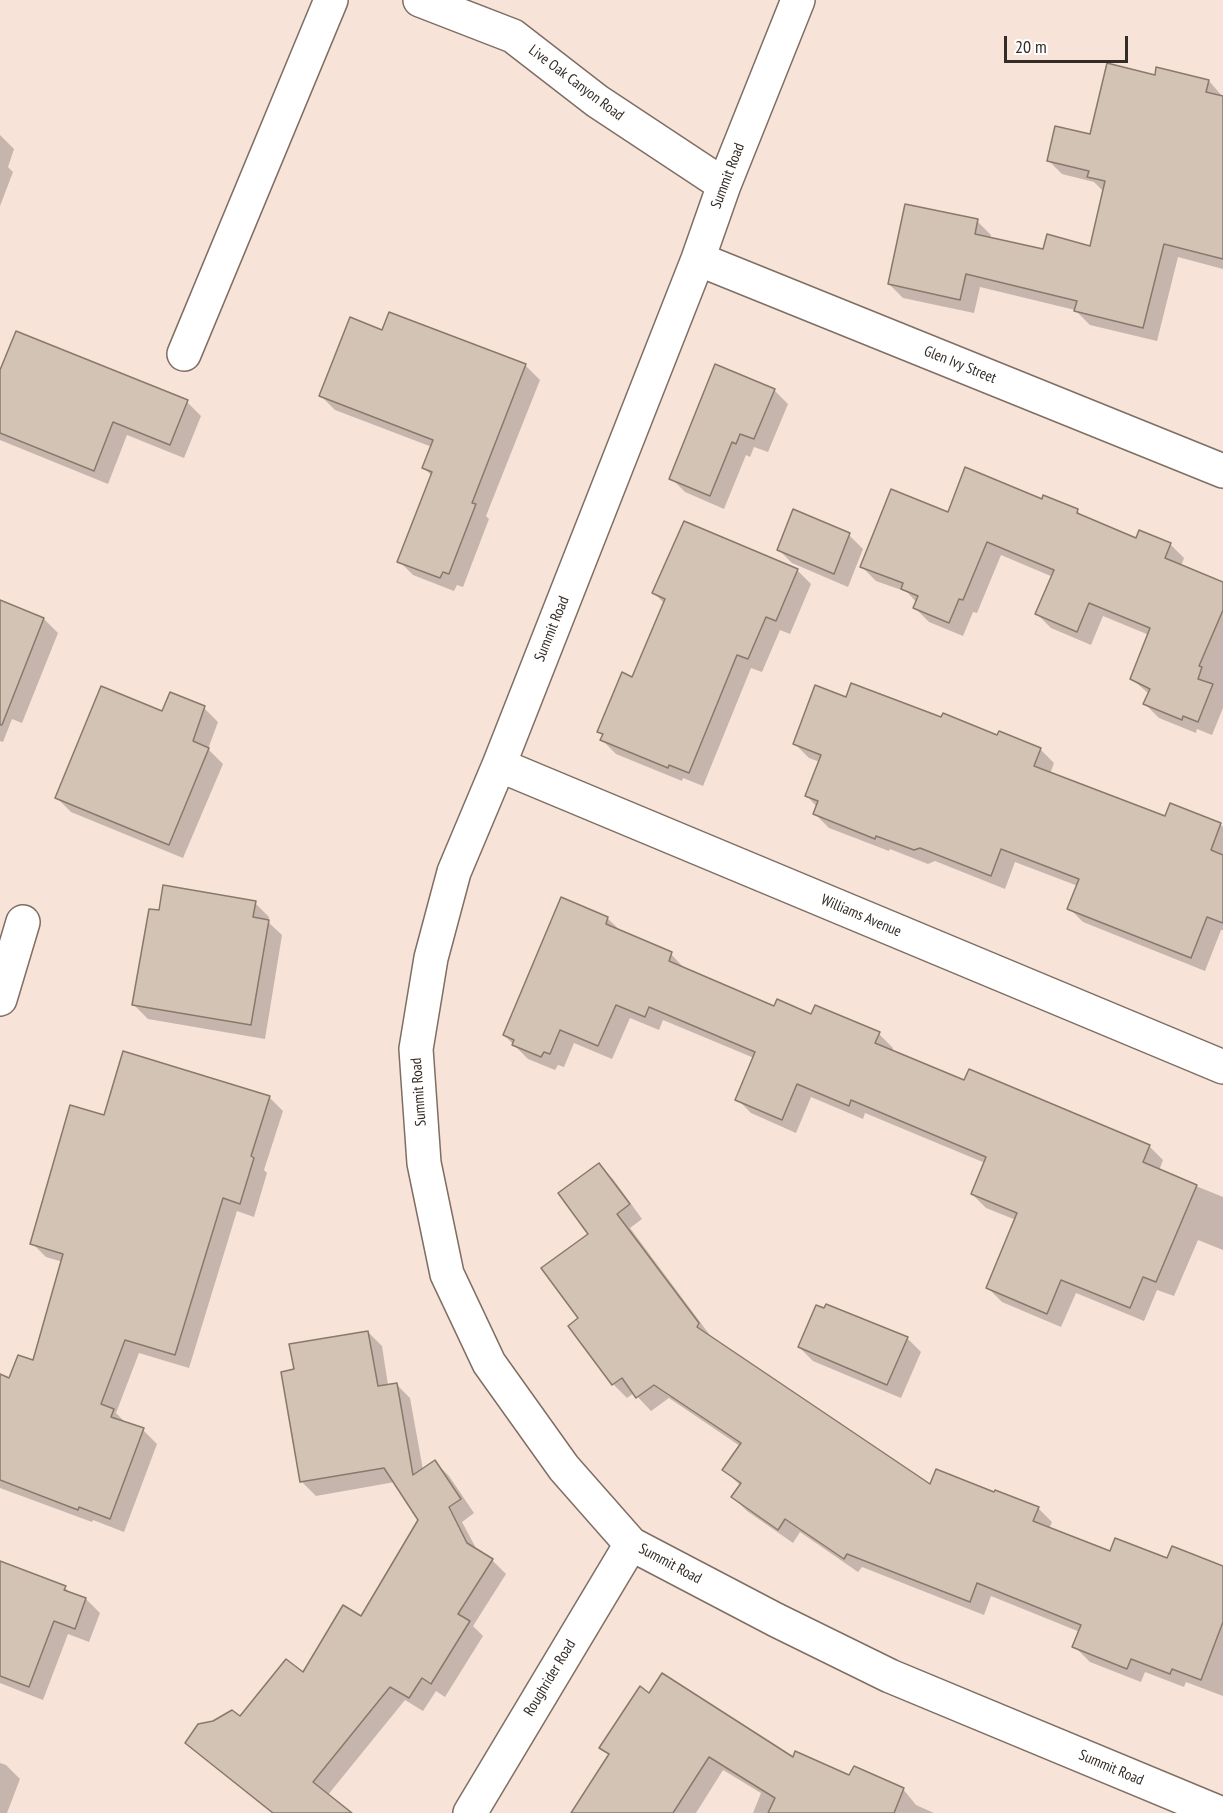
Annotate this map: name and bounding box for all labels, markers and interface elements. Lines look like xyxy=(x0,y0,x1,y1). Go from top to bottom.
scale bar xyxy=(1007,24,1132,62)
text: 20 m xyxy=(1015,35,1047,58)
street label: Live Oak Canyon Road xyxy=(525,41,627,125)
street label: Summit Road xyxy=(707,141,749,211)
street label: Glen Ivy Street xyxy=(921,342,999,388)
street label: Summit Road xyxy=(531,594,573,664)
street label: Williams Avenue xyxy=(818,891,904,941)
street label: Summit Road xyxy=(408,1057,430,1127)
street label: Summit Road xyxy=(635,1540,705,1588)
street label: Roughrider Road xyxy=(520,1637,580,1719)
street label: Summit Road xyxy=(1076,1746,1146,1790)

